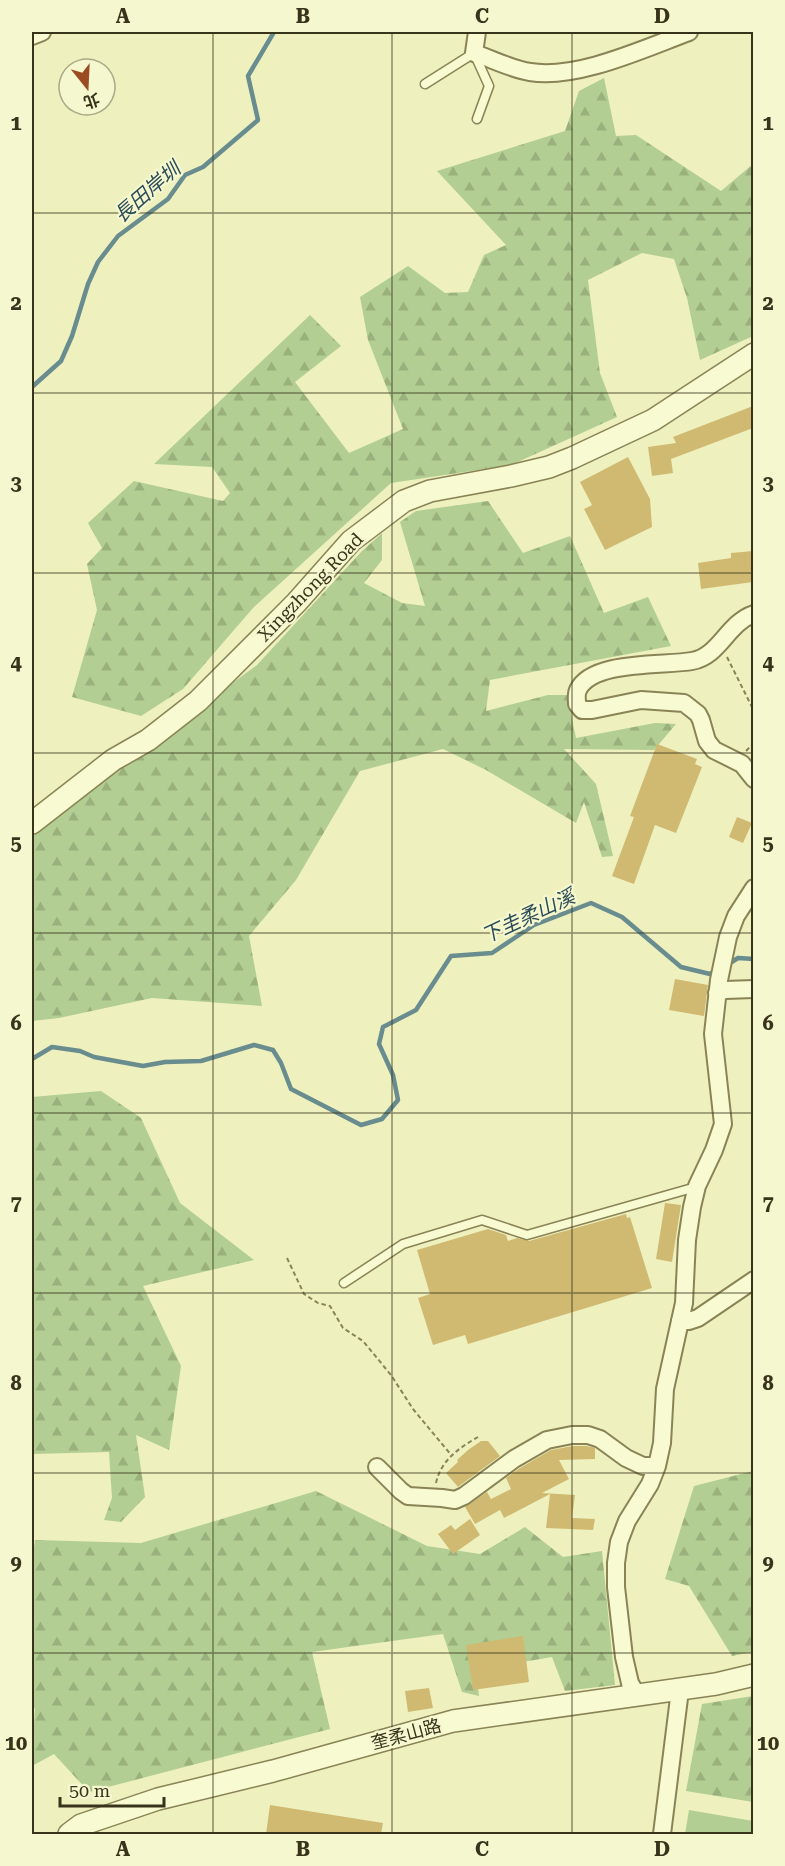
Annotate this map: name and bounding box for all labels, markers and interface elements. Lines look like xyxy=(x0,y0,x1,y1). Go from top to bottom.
text: A xyxy=(116,4,131,28)
text: B xyxy=(296,4,310,28)
text: C xyxy=(475,4,489,28)
text: D xyxy=(654,4,670,28)
north arrow xyxy=(57,57,117,117)
text: 北 xyxy=(81,89,102,112)
text: 1 xyxy=(10,111,22,135)
text: 1 xyxy=(762,111,774,135)
water label: 長田岸圳 xyxy=(109,155,187,227)
text: 2 xyxy=(10,291,22,315)
text: 2 xyxy=(762,291,774,315)
text: 3 xyxy=(10,471,22,495)
text: 3 xyxy=(762,471,774,495)
street label: Xingzhong Road xyxy=(253,528,367,646)
text: 4 xyxy=(10,651,22,675)
text: 4 xyxy=(762,651,774,675)
text: 5 xyxy=(10,831,22,855)
text: 5 xyxy=(762,831,774,855)
water label: 下圭柔山溪 xyxy=(478,883,581,948)
text: 6 xyxy=(10,1011,22,1035)
text: 6 xyxy=(762,1011,774,1035)
text: 7 xyxy=(10,1191,22,1215)
text: 7 xyxy=(762,1191,774,1215)
text: 8 xyxy=(10,1371,22,1395)
text: 8 xyxy=(762,1371,774,1395)
text: 9 xyxy=(10,1551,22,1575)
text: 9 xyxy=(762,1551,774,1575)
street label: 奎柔山路 xyxy=(369,1715,443,1753)
text: 10 xyxy=(5,1731,27,1755)
text: 10 xyxy=(757,1731,779,1755)
scale bar xyxy=(60,1770,164,1808)
text: 50 m xyxy=(69,1780,110,1801)
text: A xyxy=(116,1837,131,1861)
text: B xyxy=(296,1837,310,1861)
text: C xyxy=(475,1837,489,1861)
text: D xyxy=(654,1837,670,1861)

